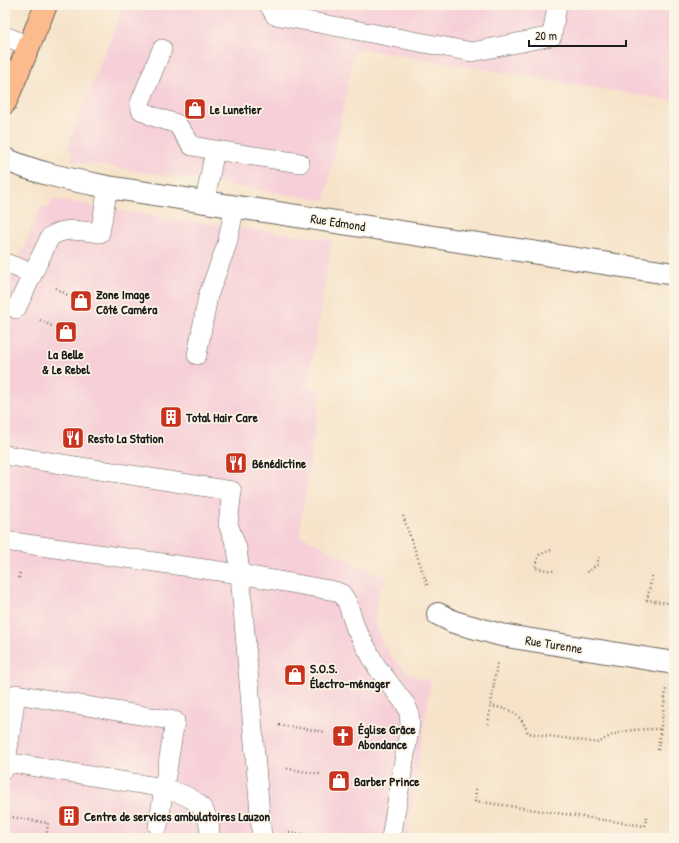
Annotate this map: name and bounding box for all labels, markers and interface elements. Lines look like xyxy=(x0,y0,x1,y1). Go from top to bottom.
scale bar xyxy=(529,22,626,48)
text: 20 m xyxy=(535,27,557,44)
shop icon: Le Lunetier xyxy=(182,96,208,122)
place label: Le Lunetier xyxy=(210,100,263,118)
street label: Rue Edmond xyxy=(309,209,367,235)
place label: Zone Image Côté Caméra xyxy=(96,285,158,318)
shop icon: Zone Image Côté Caméra xyxy=(68,288,94,314)
shop icon: La Belle & Le Rebel xyxy=(53,319,79,345)
place label: La Belle & Le Rebel xyxy=(42,345,91,378)
building icon: Total Hair Care xyxy=(158,404,184,430)
place label: Total Hair Care xyxy=(185,408,259,426)
restaurant icon: Resto La Station xyxy=(60,425,86,451)
place label: Resto La Station xyxy=(88,429,164,447)
restaurant icon: Bénédictine xyxy=(223,450,249,476)
place label: Bénédictine xyxy=(252,454,307,472)
street label: Rue Turenne xyxy=(524,631,584,657)
place label: S.O.S. Électro-ménager xyxy=(310,659,391,693)
shop icon: S.O.S. Électro-ménager xyxy=(282,662,308,688)
place label: Église Grâce Abondance xyxy=(358,720,416,753)
church icon: Église Grâce Abondance xyxy=(330,723,356,749)
shop icon: Barber Prince xyxy=(326,768,352,794)
place label: Barber Prince xyxy=(354,772,420,790)
building icon: Centre de services ambulatoires Lauzon xyxy=(56,803,82,829)
place label: Centre de services ambulatoires Lauzon xyxy=(84,807,270,825)

